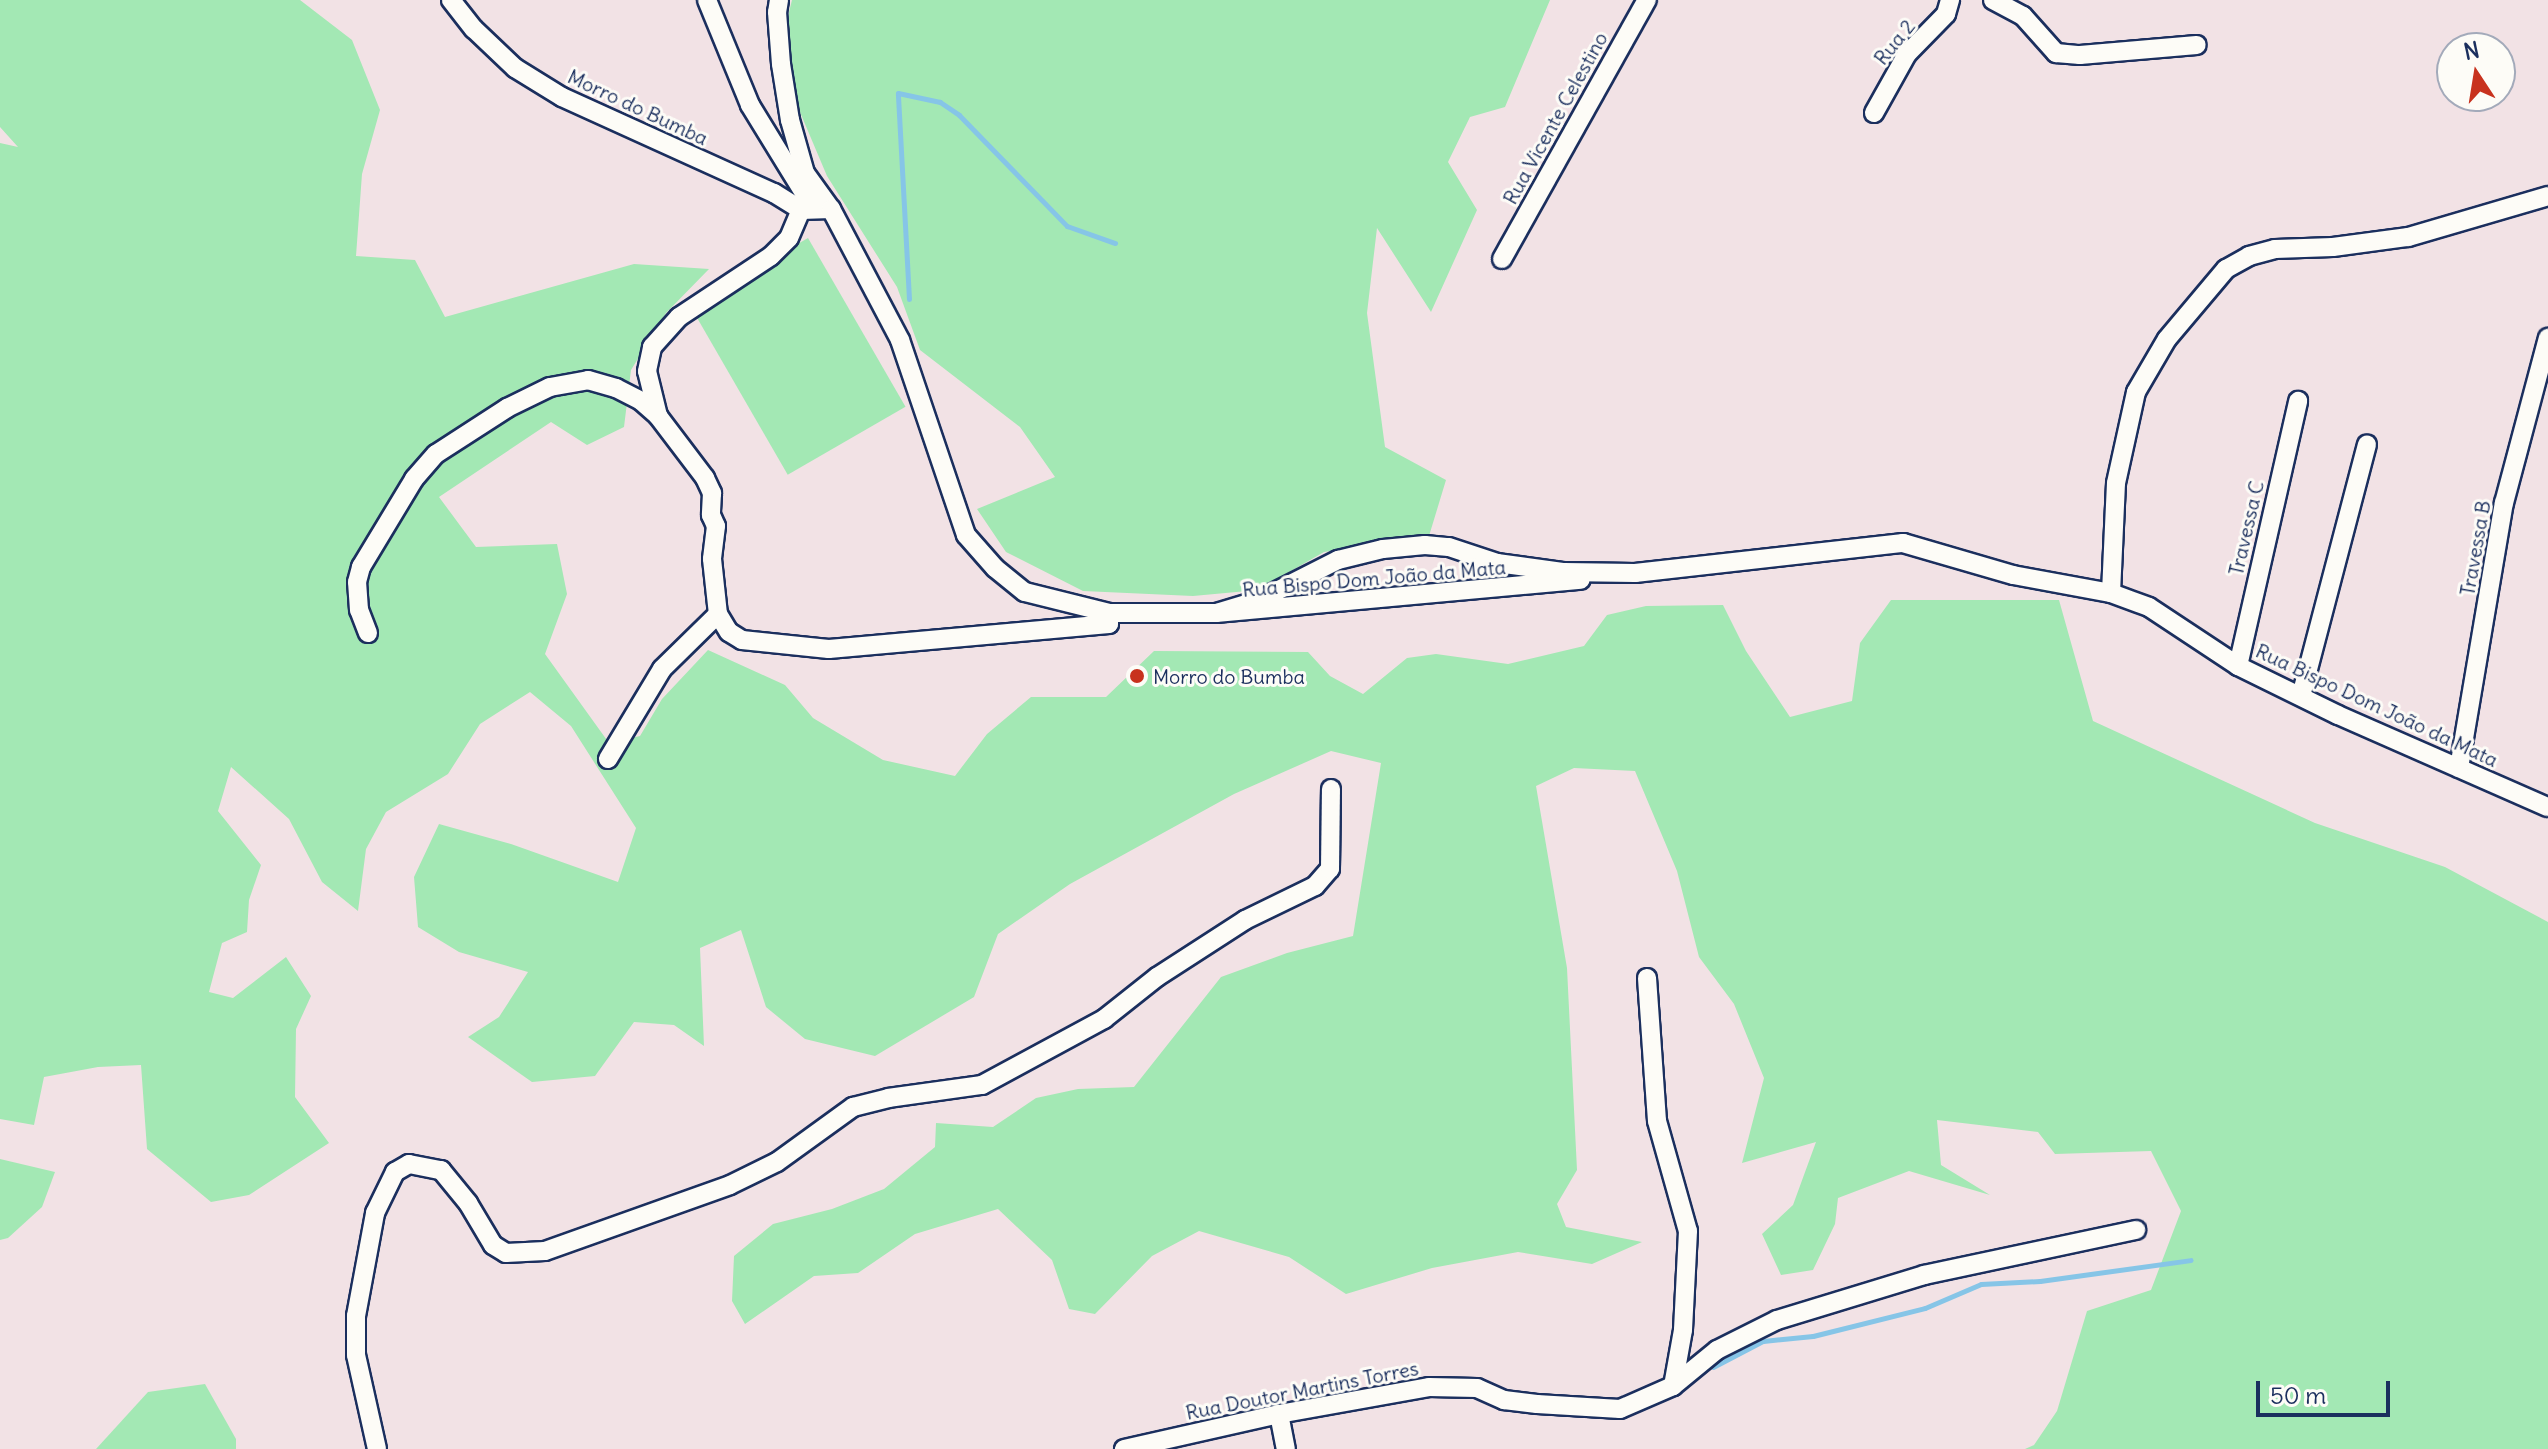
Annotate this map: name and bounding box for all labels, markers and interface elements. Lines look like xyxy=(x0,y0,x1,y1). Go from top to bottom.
street label: Rua 2 xyxy=(1869,14,1919,70)
street label: Rua Vicente Celestino xyxy=(1498,28,1612,208)
north arrow xyxy=(2436,32,2516,112)
text: N xyxy=(2461,35,2482,66)
street label: Morro do Bumba xyxy=(564,64,712,150)
street label: Travessa C xyxy=(2223,478,2269,578)
street label: Travessa B xyxy=(2455,498,2495,598)
street label: Rua Bispo Dom João da Mata xyxy=(1241,555,1507,601)
street label: Rua Bispo Dom João da Mata xyxy=(2252,638,2502,772)
place label: Morro do Bumba xyxy=(1153,664,1305,688)
marker: Morro do Bumba xyxy=(1128,667,1146,685)
street label: Rua Doutor Martins Torres xyxy=(1184,1356,1420,1424)
scale bar xyxy=(2260,1365,2394,1415)
text: 50 m xyxy=(2270,1380,2326,1410)

